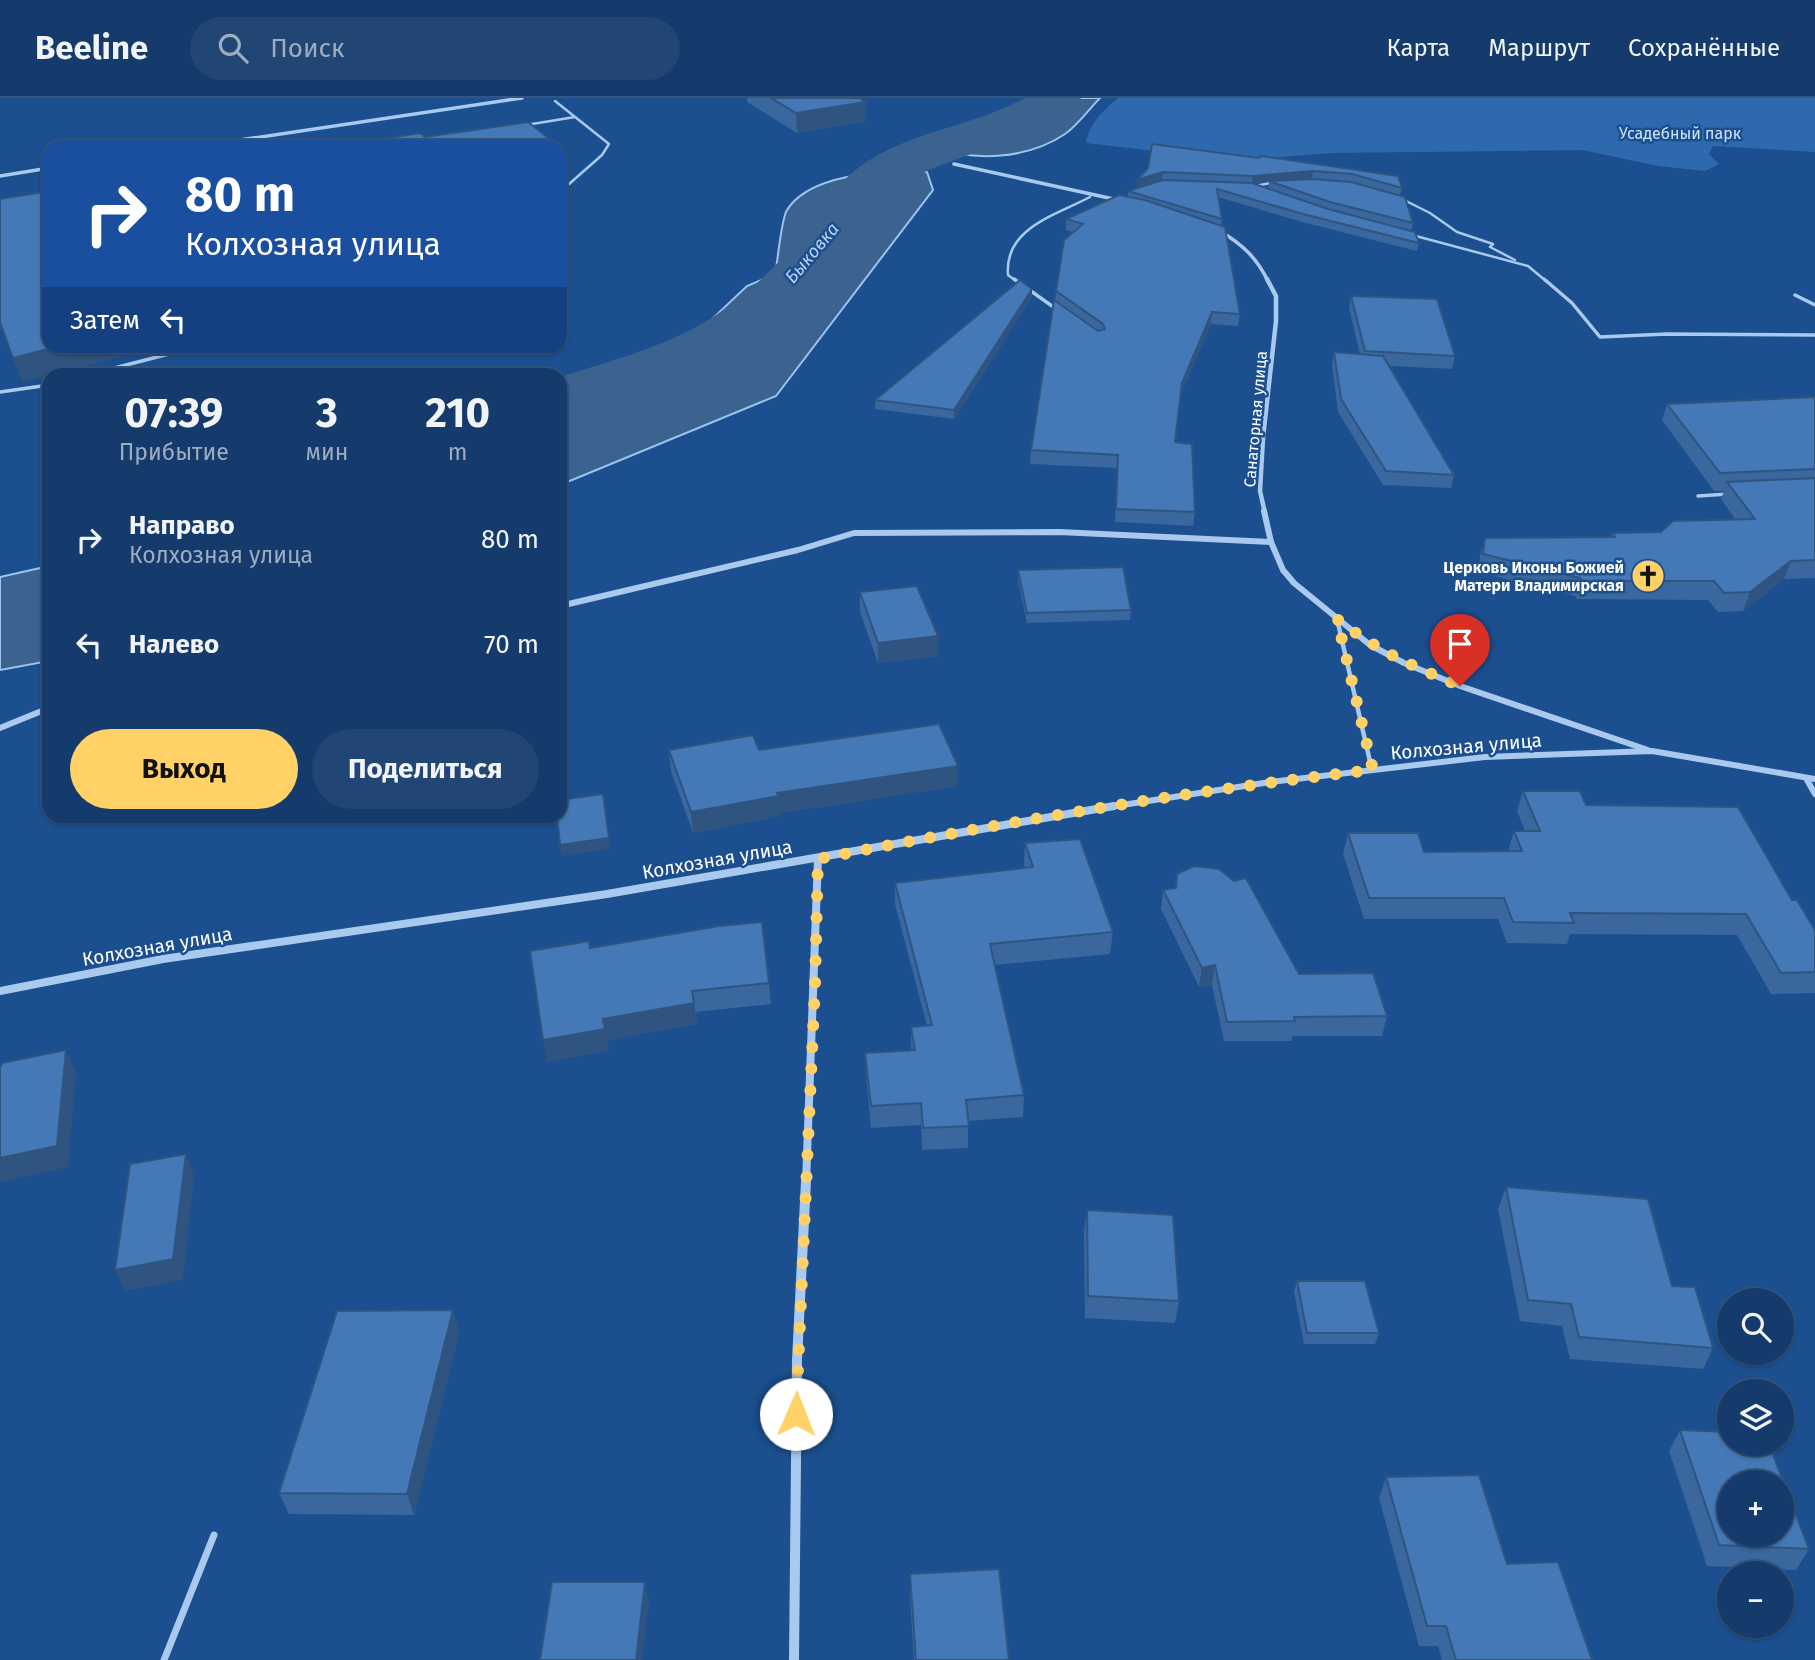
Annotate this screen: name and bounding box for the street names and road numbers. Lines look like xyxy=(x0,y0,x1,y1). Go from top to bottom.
street label: Санаторная улица xyxy=(1240,350,1271,488)
street label: Колхозная улица xyxy=(1389,728,1543,765)
street label: Колхозная улица xyxy=(640,835,794,884)
street label: Колхозная улица xyxy=(80,922,234,971)

